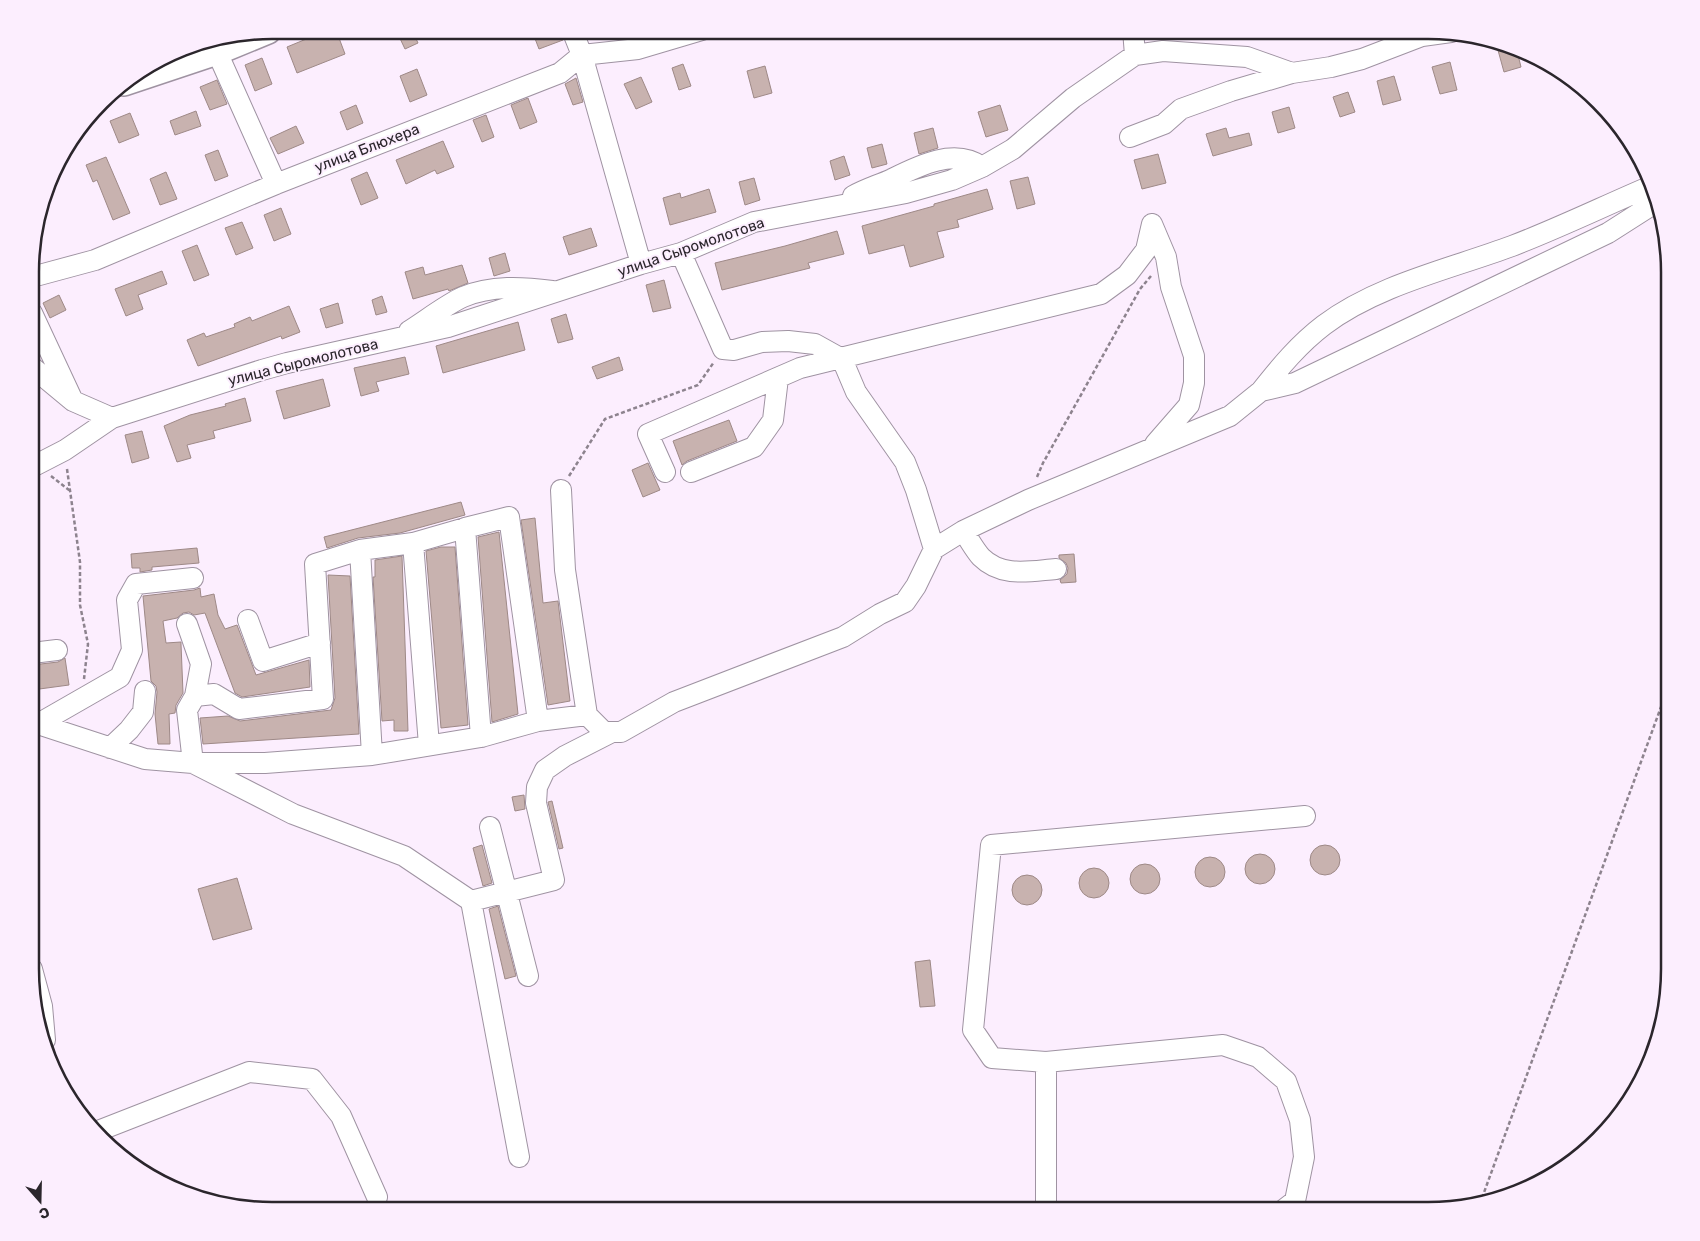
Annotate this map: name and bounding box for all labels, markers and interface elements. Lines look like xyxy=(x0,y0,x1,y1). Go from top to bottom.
street label: улица Блюхера xyxy=(312,120,422,176)
street label: улица Сыромолотова xyxy=(615,213,767,281)
street label: улица Сыромолотова xyxy=(226,335,380,389)
north arrow xyxy=(15,1176,65,1226)
text: С xyxy=(37,1203,52,1222)

